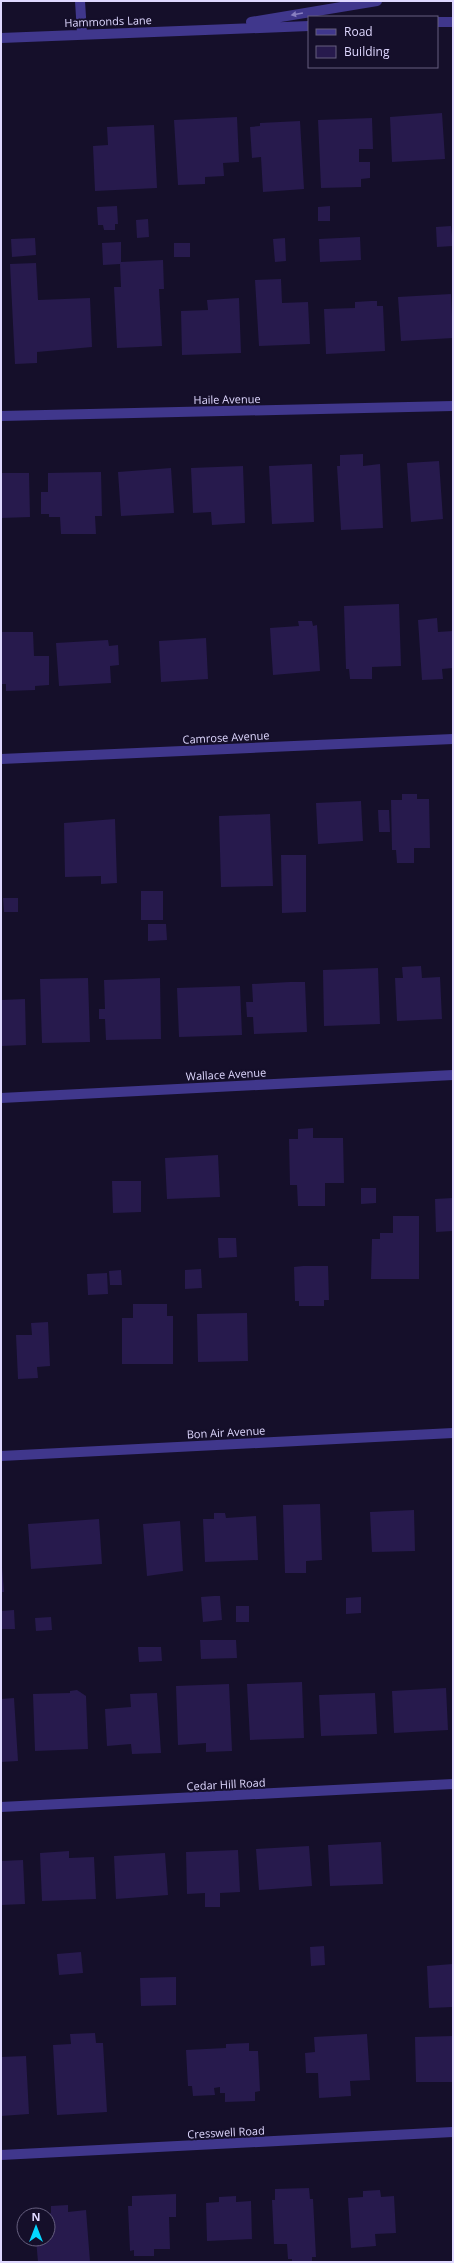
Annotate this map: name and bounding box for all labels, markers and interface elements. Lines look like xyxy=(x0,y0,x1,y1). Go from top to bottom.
street label: Hammonds Lane xyxy=(64,12,152,30)
one-way arrow xyxy=(291,12,303,18)
legend xyxy=(308,16,438,68)
text: Road xyxy=(344,23,373,40)
text: Building xyxy=(344,43,390,60)
street label: Haile Avenue xyxy=(193,391,261,407)
street label: Camrose Avenue xyxy=(182,727,270,747)
street label: Wallace Avenue xyxy=(185,1064,267,1084)
street label: Bon Air Avenue xyxy=(186,1422,266,1442)
street label: Cedar Hill Road xyxy=(186,1774,266,1794)
street label: Cresswell Road xyxy=(187,2122,265,2142)
north arrow xyxy=(16,2207,56,2247)
text: N xyxy=(32,2209,40,2224)

